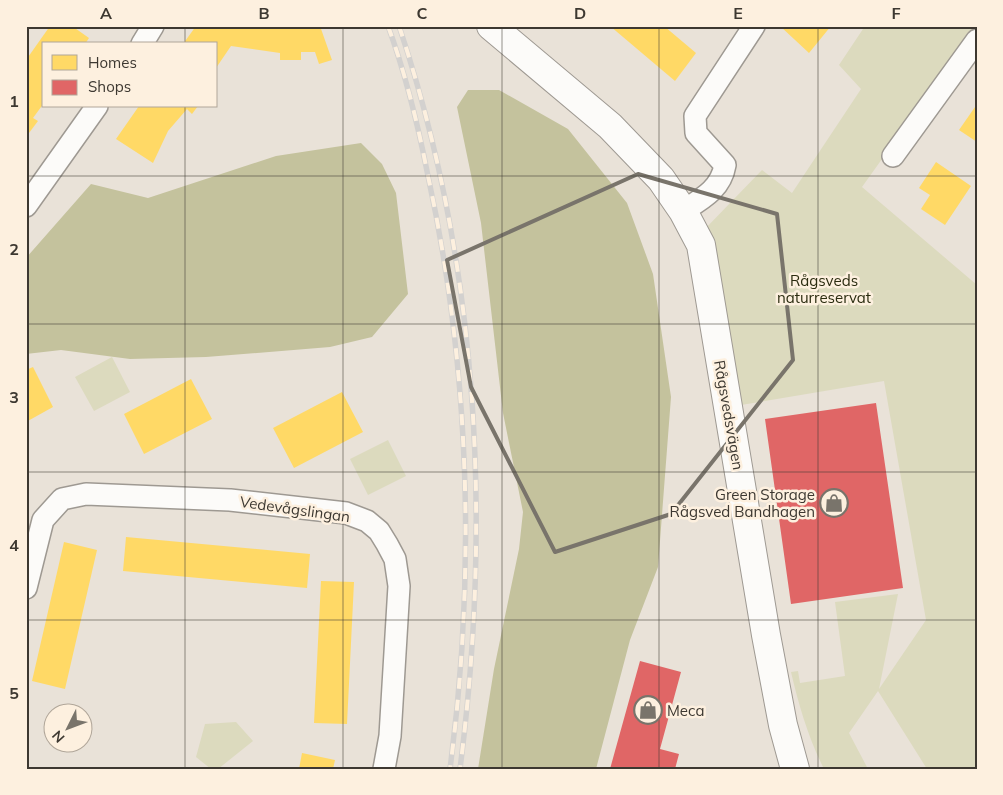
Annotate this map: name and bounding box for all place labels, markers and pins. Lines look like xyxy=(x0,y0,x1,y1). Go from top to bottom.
place label: Green Storage Rågsved Bandhagen xyxy=(670,485,815,521)
shop icon: Green Storage Rågsved Bandhagen xyxy=(819,488,849,518)
shop icon: Meca xyxy=(633,695,663,725)
place label: Meca xyxy=(667,701,704,720)

